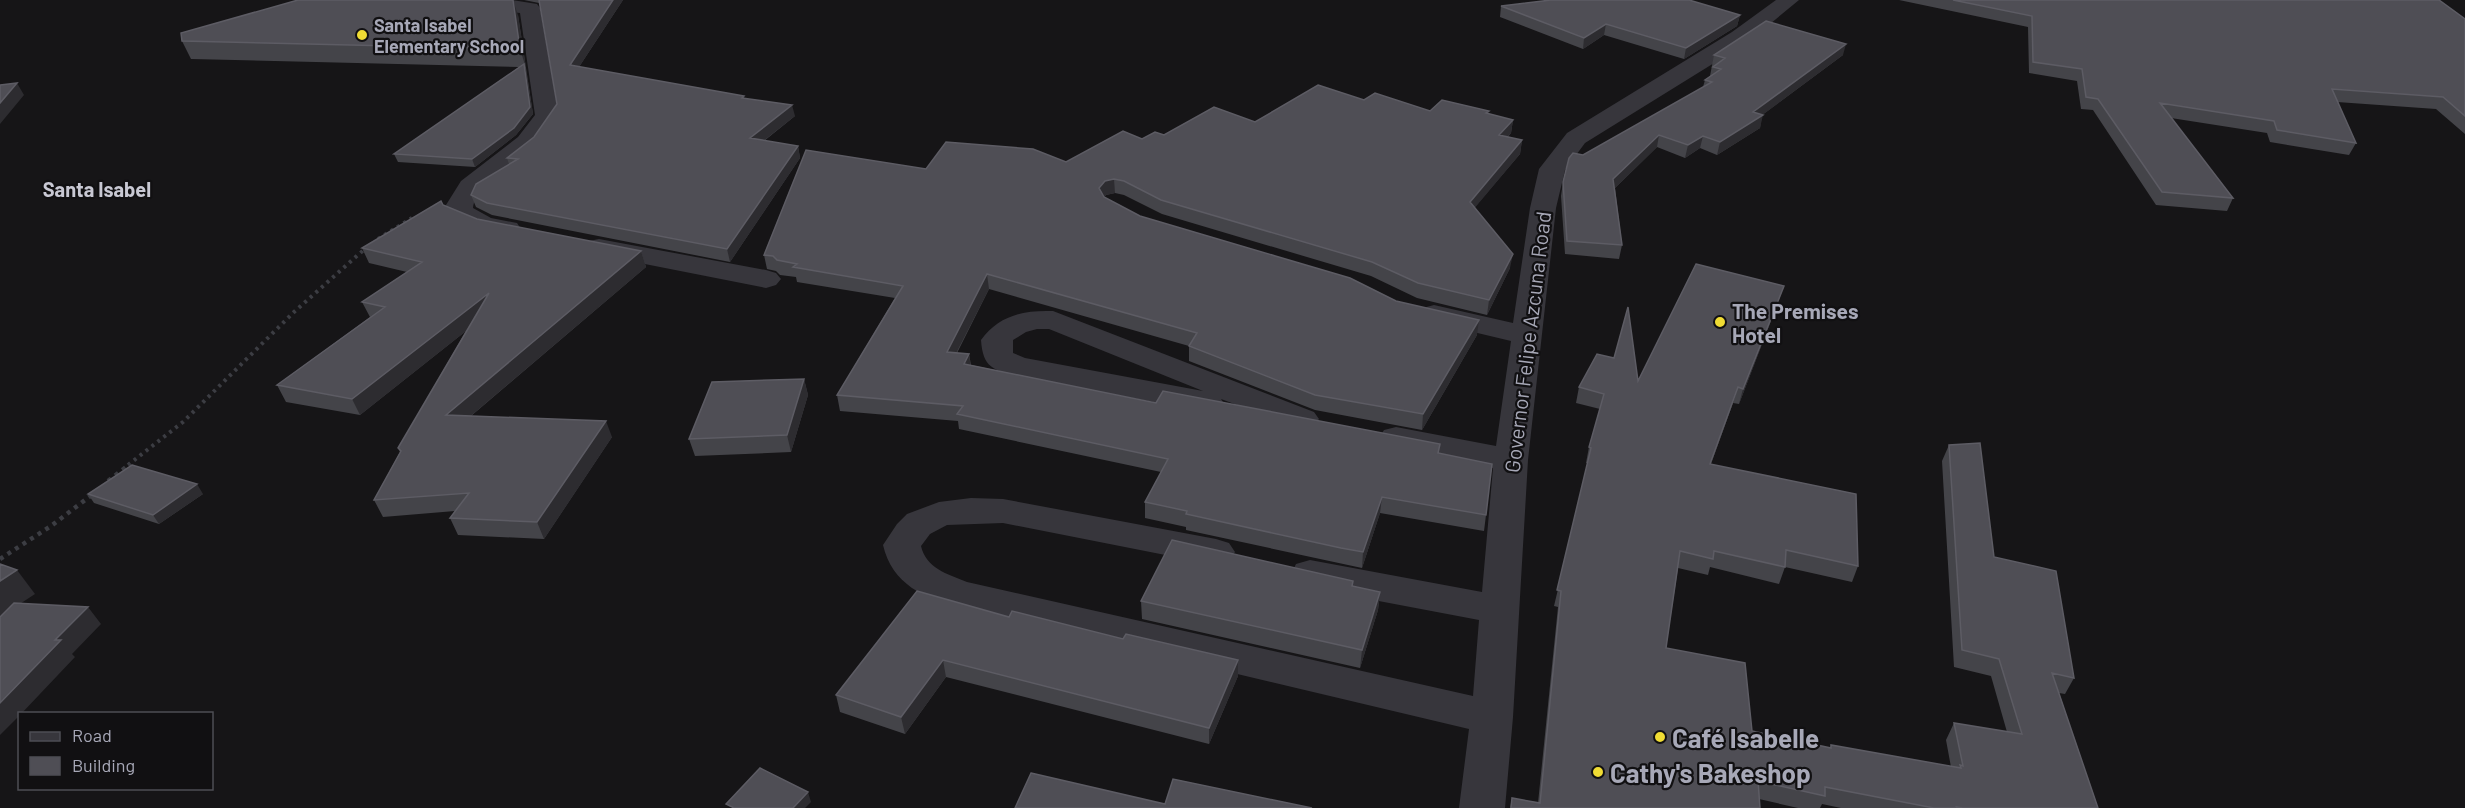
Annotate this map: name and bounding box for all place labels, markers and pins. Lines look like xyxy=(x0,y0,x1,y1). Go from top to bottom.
place label: Santa Isabel Elementary School xyxy=(374,14,524,57)
marker: Santa Isabel Elementary School xyxy=(355,28,369,42)
place label: The Premises Hotel xyxy=(1732,298,1858,347)
marker: The Premises Hotel xyxy=(1713,315,1727,329)
place label: Café Isabelle xyxy=(1672,722,1819,753)
marker: Café Isabelle xyxy=(1653,730,1667,744)
place label: Cathy's Bakeshop xyxy=(1610,757,1811,788)
marker: Cathy's Bakeshop xyxy=(1591,765,1605,779)

